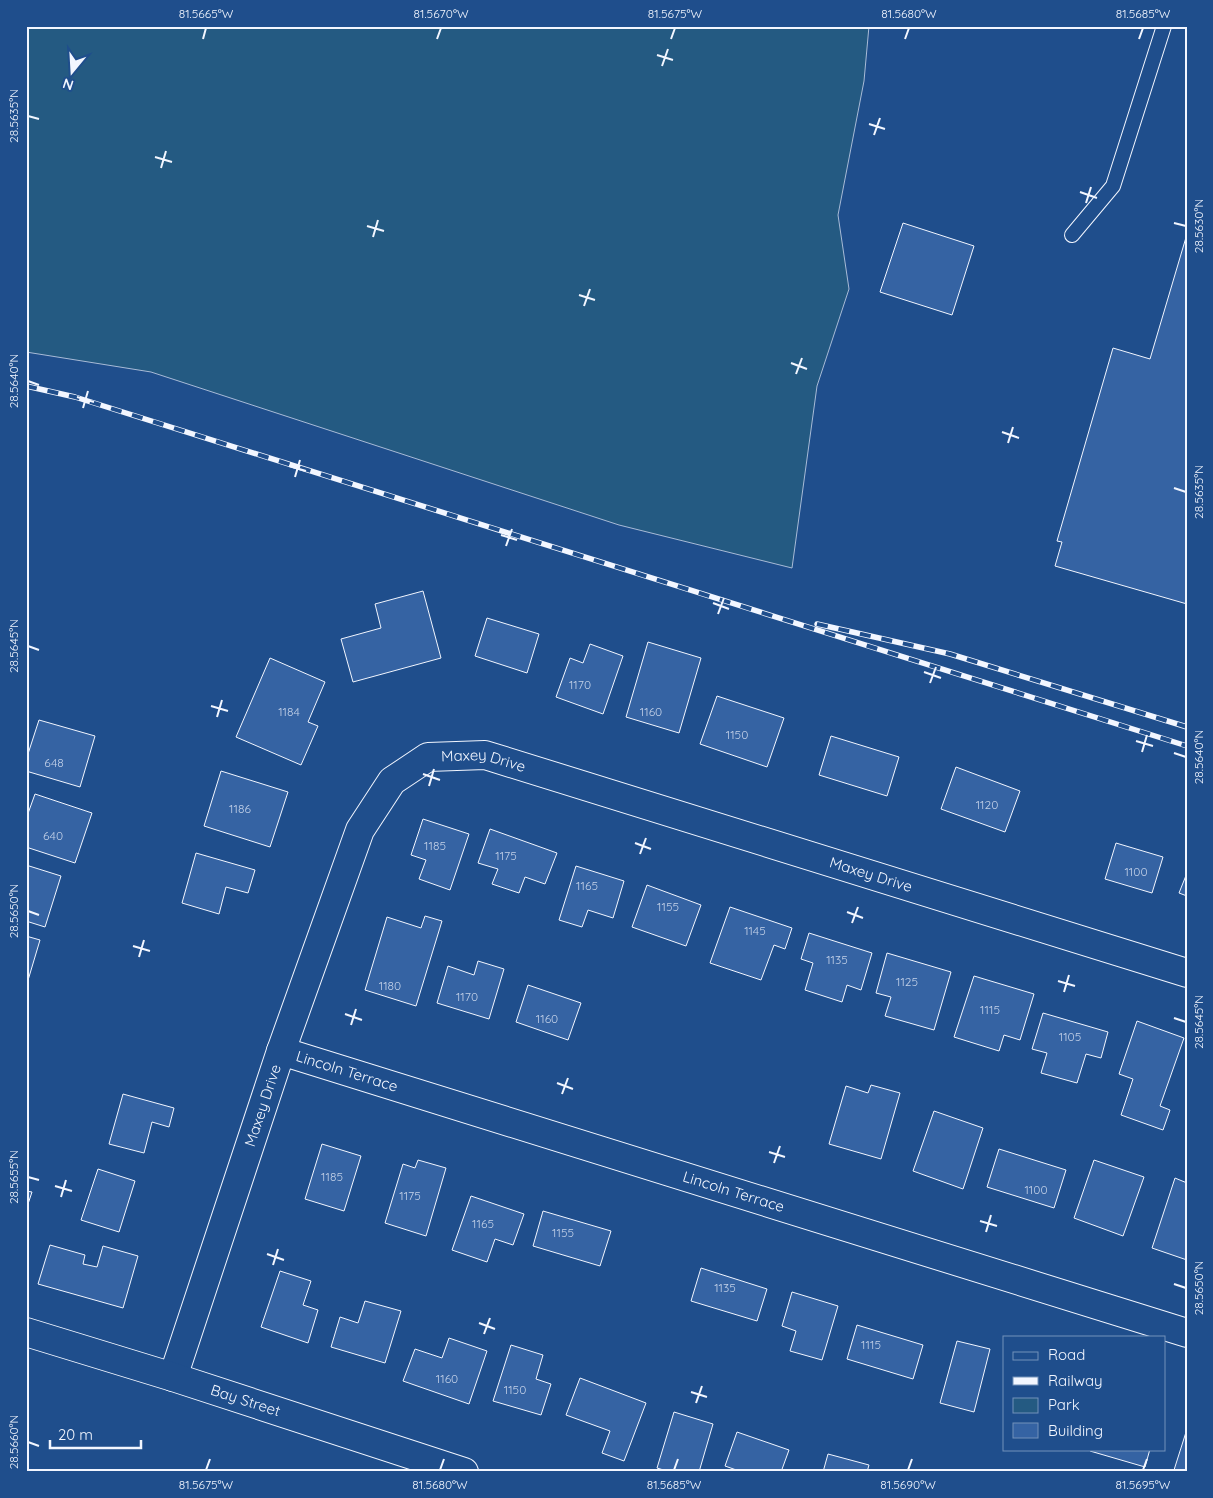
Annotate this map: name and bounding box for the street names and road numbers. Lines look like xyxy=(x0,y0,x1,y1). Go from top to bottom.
street label: Maxey Drive xyxy=(441,745,528,776)
street label: Maxey Drive xyxy=(827,853,915,896)
street label: Lincoln Terrace xyxy=(294,1046,400,1096)
street label: Maxey Drive xyxy=(240,1062,285,1149)
street label: Lincoln Terrace xyxy=(681,1167,787,1216)
street label: Bay Street xyxy=(208,1380,283,1420)

